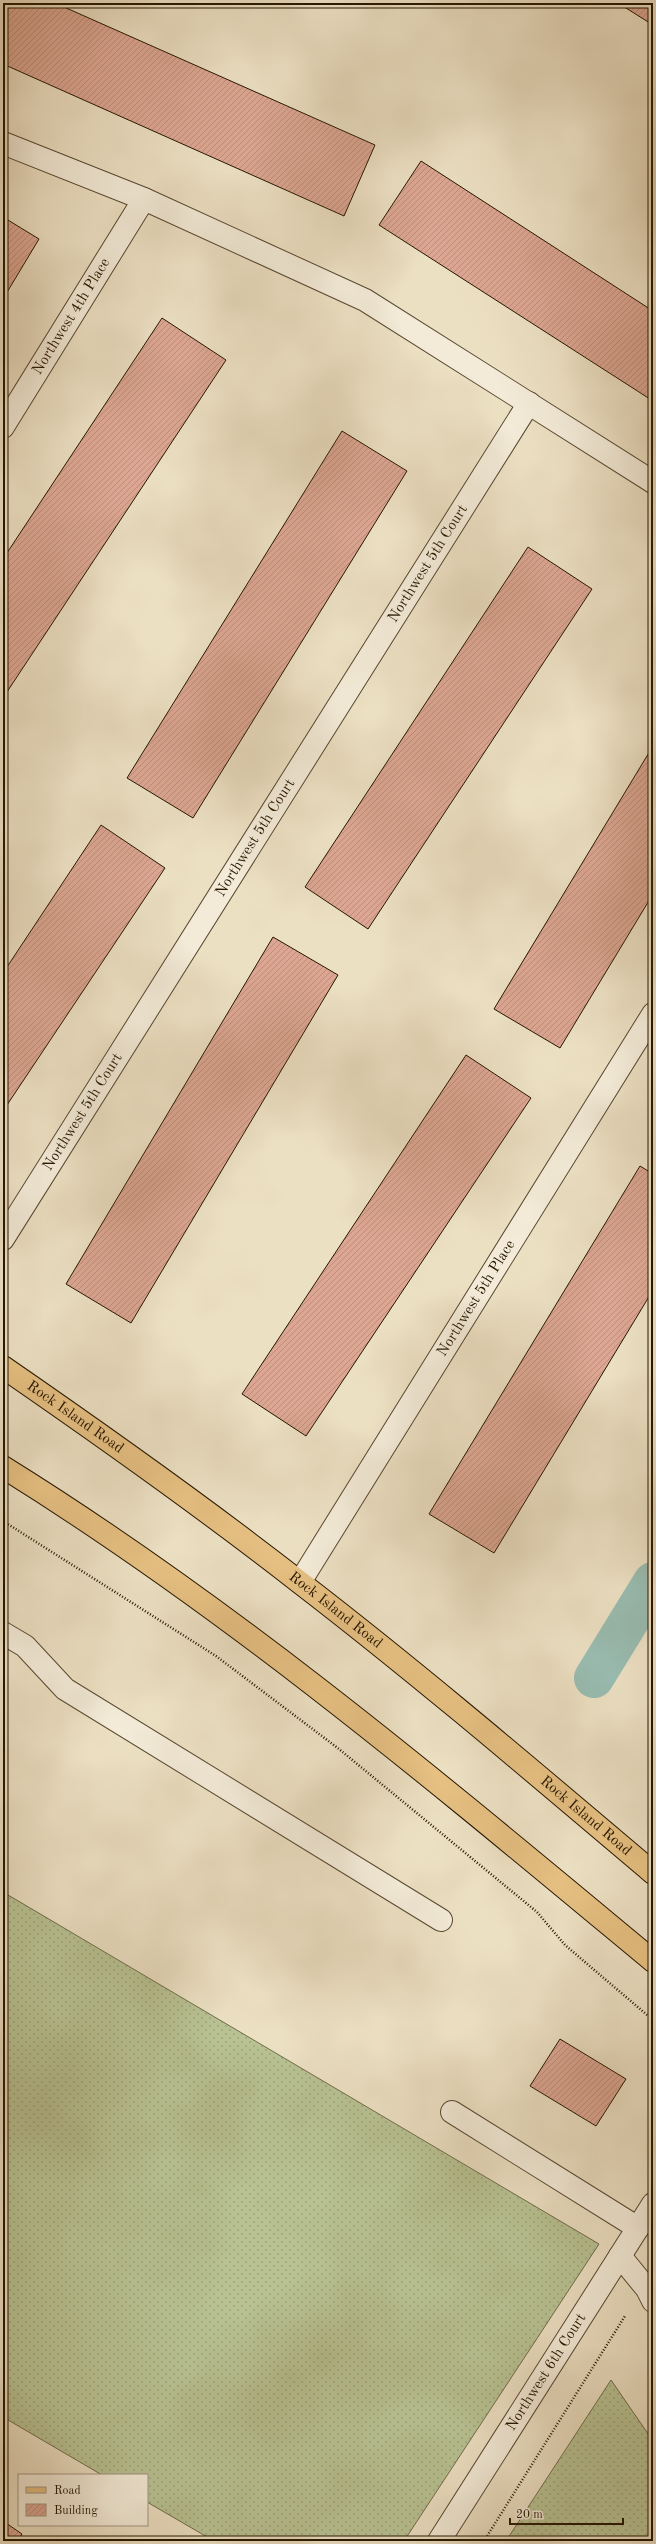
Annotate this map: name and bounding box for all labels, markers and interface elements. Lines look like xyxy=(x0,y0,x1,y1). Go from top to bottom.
street label: Northwest 4th Place xyxy=(30,255,113,377)
street label: Northwest 5th Court xyxy=(385,502,470,625)
street label: Northwest 5th Court xyxy=(213,776,298,899)
street label: Northwest 5th Court xyxy=(40,1051,125,1173)
street label: Northwest 5th Place xyxy=(435,1237,518,1359)
street label: Rock Island Road xyxy=(24,1378,126,1456)
street label: Rock Island Road xyxy=(286,1569,385,1652)
street label: Rock Island Road xyxy=(537,1773,634,1859)
street label: Northwest 6th Court xyxy=(504,2311,589,2433)
legend xyxy=(18,2474,148,2526)
text: Road xyxy=(54,2485,81,2497)
scale bar xyxy=(510,2500,623,2526)
text: Building xyxy=(54,2505,98,2517)
text: 20 m xyxy=(516,2509,543,2521)

